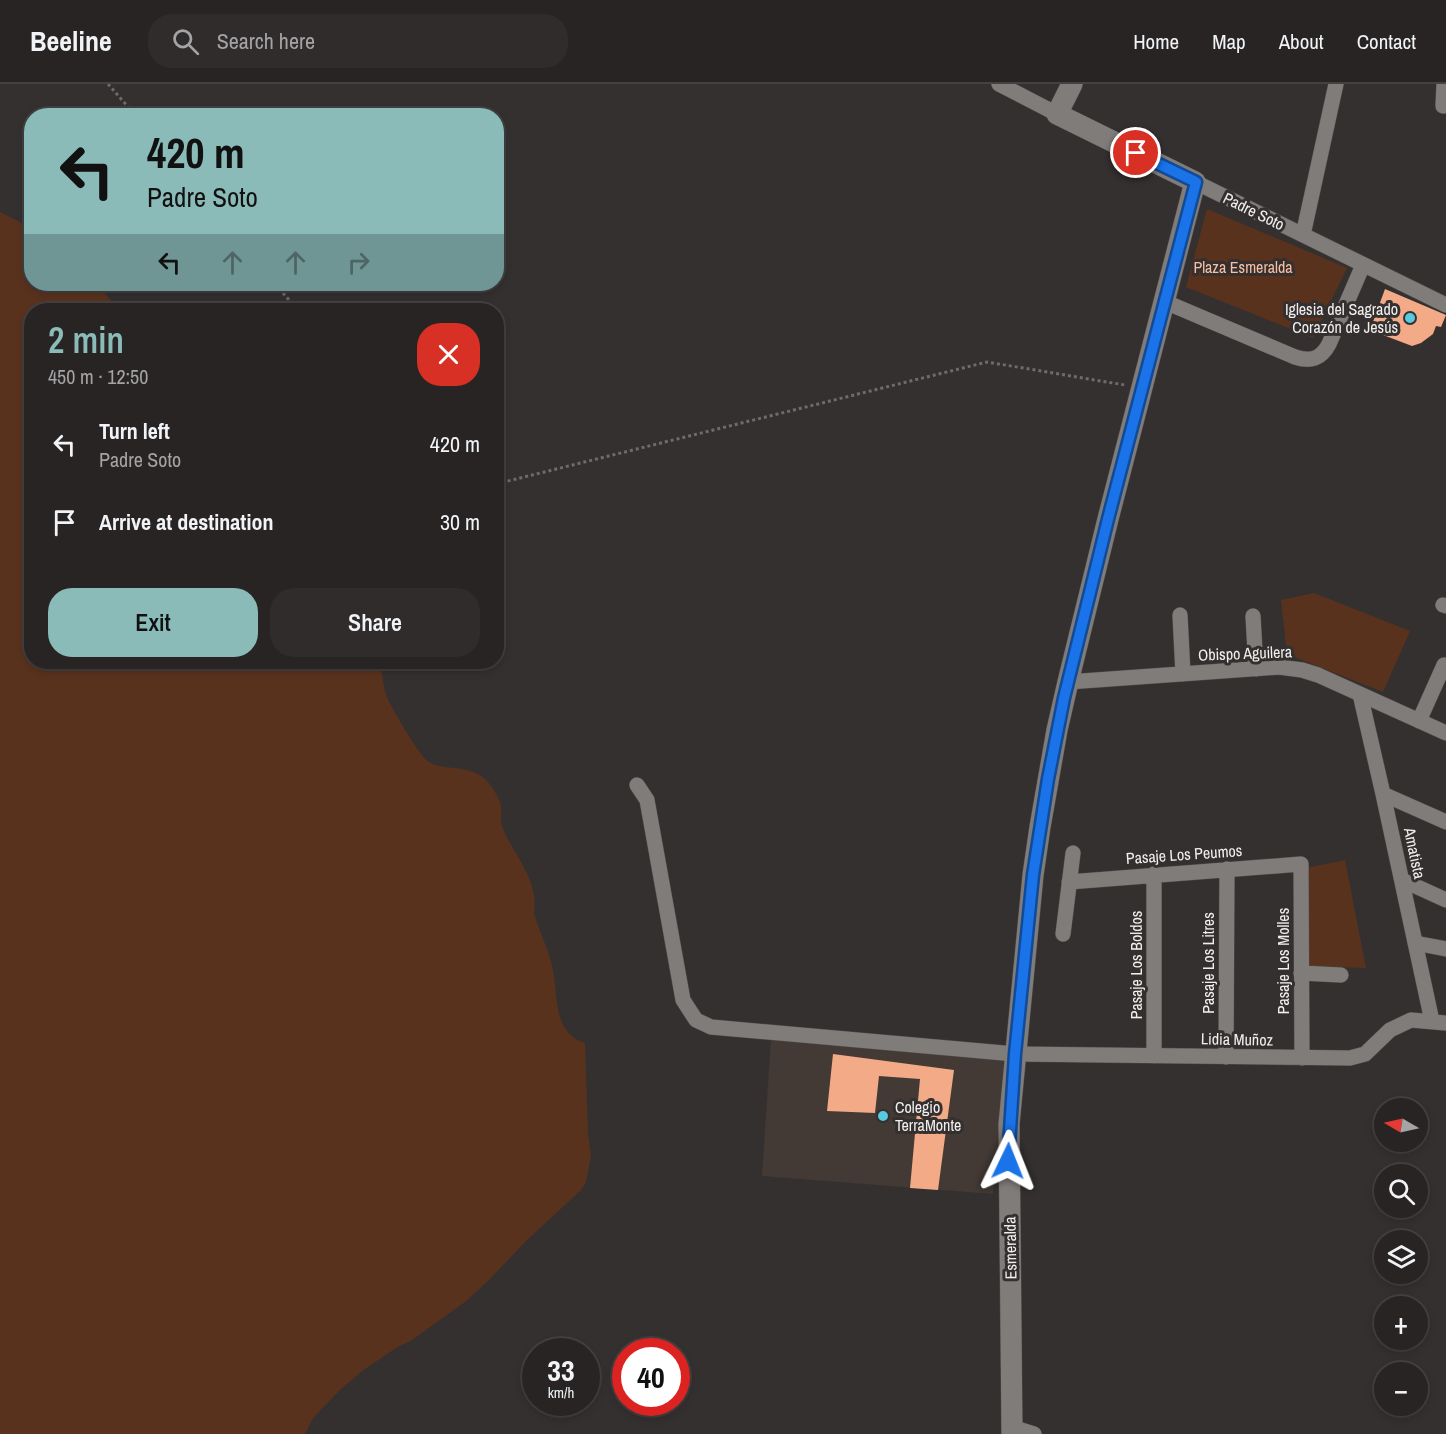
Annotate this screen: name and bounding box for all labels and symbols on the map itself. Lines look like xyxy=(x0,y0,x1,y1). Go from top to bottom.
pin xyxy=(1110,127,1161,178)
street label: Padre Soto xyxy=(1220,187,1288,235)
park label: Plaza Esmeralda xyxy=(1193,256,1293,278)
place label: Iglesia del Sagrado Corazón de Jesús xyxy=(1285,298,1398,338)
marker: Iglesia del Sagrado Corazón de Jesús xyxy=(1403,311,1417,325)
street label: Obispo Aguilera xyxy=(1198,640,1293,666)
street label: Amatista xyxy=(1399,824,1431,881)
street label: Pasaje Los Peumos xyxy=(1125,839,1243,869)
street label: Pasaje Los Molles xyxy=(1272,908,1294,1014)
street label: Pasaje Los Boldos xyxy=(1125,911,1147,1019)
street label: Pasaje Los Litres xyxy=(1197,912,1219,1014)
street label: Lidia Muñoz xyxy=(1201,1027,1274,1051)
place label: Colegio TerraMonte xyxy=(895,1096,961,1136)
north arrow xyxy=(1374,1098,1428,1152)
marker: Colegio TerraMonte xyxy=(876,1109,890,1123)
position arrow xyxy=(976,1129,1040,1193)
street label: Esmeralda xyxy=(998,1216,1022,1280)
speed limit sign: 40 xyxy=(612,1338,690,1416)

